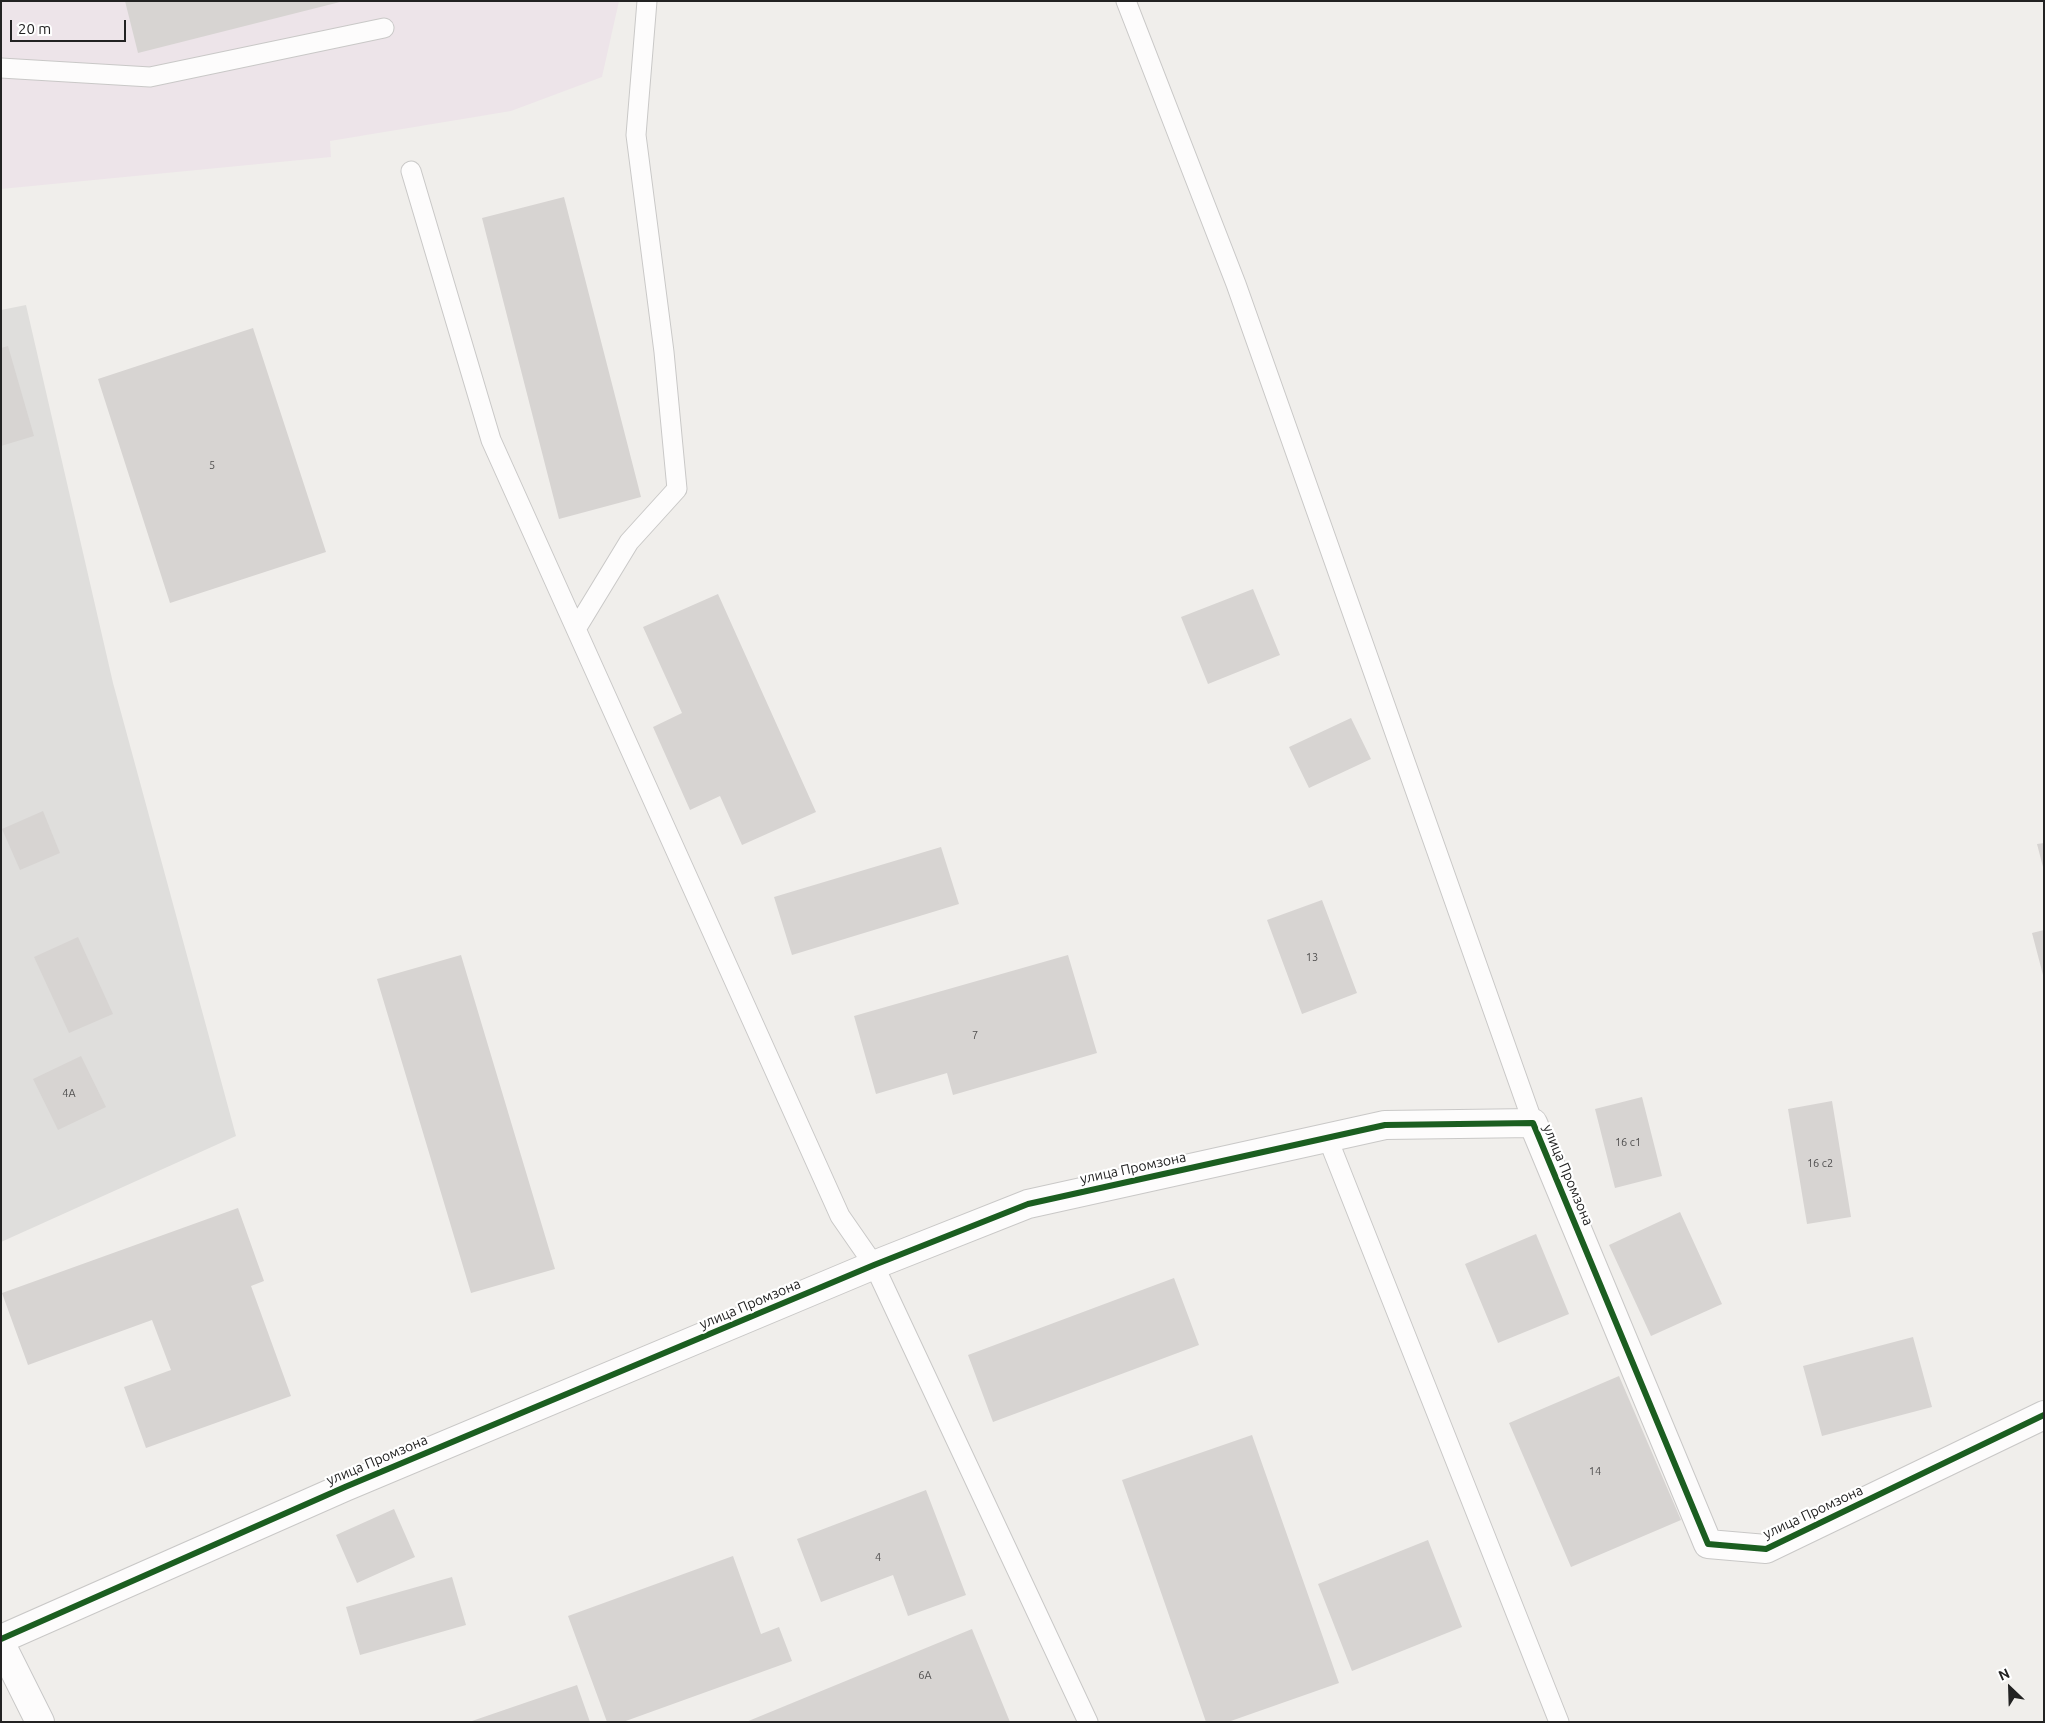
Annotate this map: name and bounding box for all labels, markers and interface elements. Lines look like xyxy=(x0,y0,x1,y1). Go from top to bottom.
scale bar xyxy=(12,10,129,42)
text: 20 m xyxy=(18,20,51,37)
house number: 5 xyxy=(209,458,215,472)
house number: 13 xyxy=(1306,950,1318,964)
house number: 7 xyxy=(972,1028,978,1042)
house number: 4А xyxy=(62,1086,76,1100)
street label: улица Промзона xyxy=(1539,1122,1597,1228)
house number: 16 с1 xyxy=(1615,1135,1641,1149)
street label: улица Промзона xyxy=(1078,1149,1188,1187)
house number: 16 с2 xyxy=(1807,1156,1833,1170)
street label: улица Промзона xyxy=(697,1275,803,1333)
street label: улица Промзона xyxy=(324,1431,430,1489)
house number: 14 xyxy=(1589,1464,1601,1478)
street label: улица Промзона xyxy=(1761,1482,1865,1542)
house number: 4 xyxy=(875,1550,881,1564)
north arrow xyxy=(1985,1663,2035,1713)
text: N xyxy=(1996,1665,2012,1684)
house number: 6А xyxy=(918,1668,932,1682)

